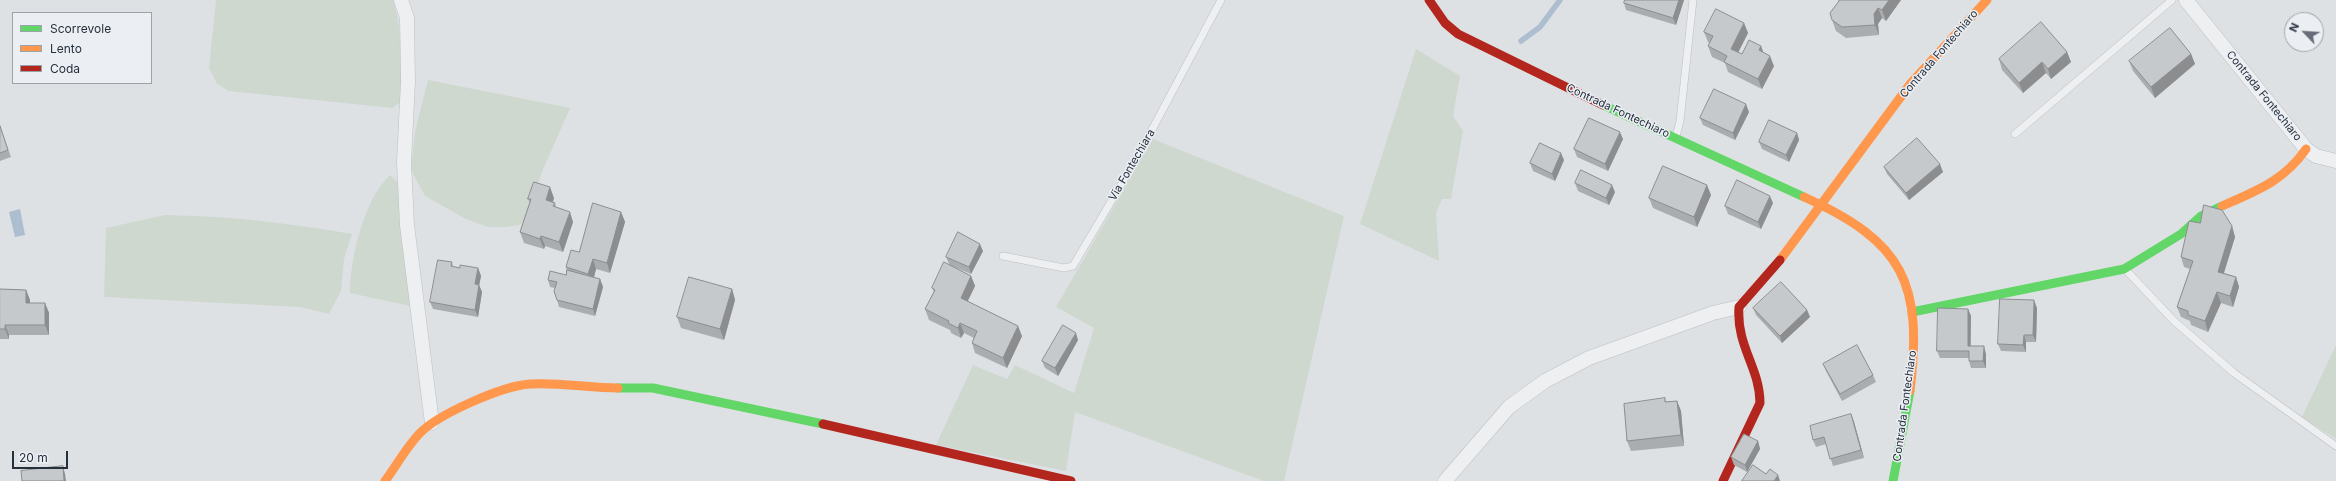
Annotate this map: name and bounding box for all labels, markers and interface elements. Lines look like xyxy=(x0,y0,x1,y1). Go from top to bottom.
street label: Contrada Fontechiaro xyxy=(1897,7,1981,101)
legend xyxy=(12,12,152,84)
north arrow xyxy=(2284,12,2324,52)
text: Scorrevole xyxy=(50,21,111,36)
text: N xyxy=(2286,21,2302,34)
text: Lento xyxy=(50,41,82,56)
street label: Contrada Fontechiaro xyxy=(2224,48,2304,144)
text: Coda xyxy=(50,61,80,76)
street label: Contrada Fontechiaro xyxy=(1564,81,1672,141)
street label: Via Fontechiara xyxy=(1106,127,1158,203)
street label: Contrada Fontechiaro xyxy=(1891,349,1919,463)
scale bar xyxy=(14,443,70,469)
text: 20 m xyxy=(19,450,48,465)

